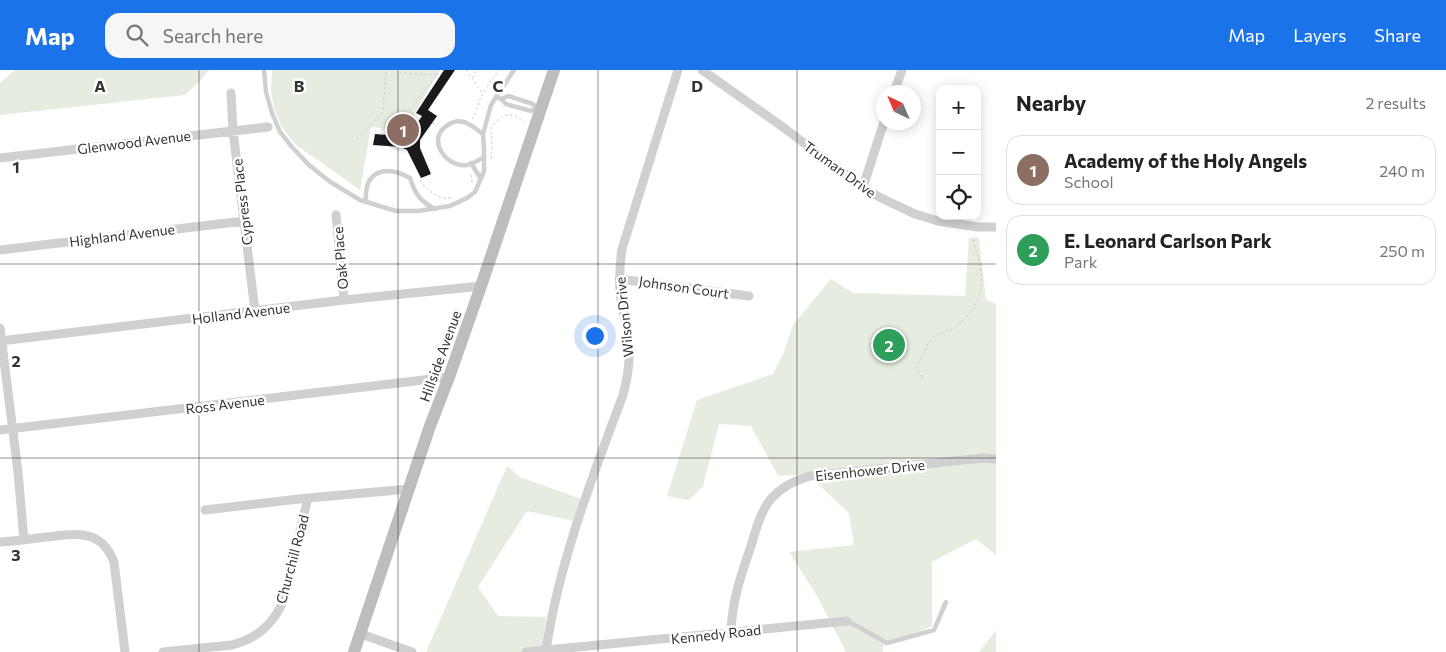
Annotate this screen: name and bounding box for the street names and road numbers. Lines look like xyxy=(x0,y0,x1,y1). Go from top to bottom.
street label: Glenwood Avenue xyxy=(76,127,192,157)
street label: Truman Drive xyxy=(801,137,879,201)
street label: Cypress Place xyxy=(228,158,256,246)
street label: Highland Avenue xyxy=(68,220,176,250)
street label: Oak Place xyxy=(329,226,351,290)
street label: Johnson Court xyxy=(638,272,731,302)
street label: Wilson Drive xyxy=(611,276,637,358)
street label: Holland Avenue xyxy=(191,299,291,327)
street label: Hillside Avenue xyxy=(416,308,464,404)
street label: Ross Avenue xyxy=(185,391,265,417)
street label: Eisenhower Drive xyxy=(814,456,926,484)
street label: Churchill Road xyxy=(272,512,312,606)
street label: Kennedy Road xyxy=(670,621,762,647)

